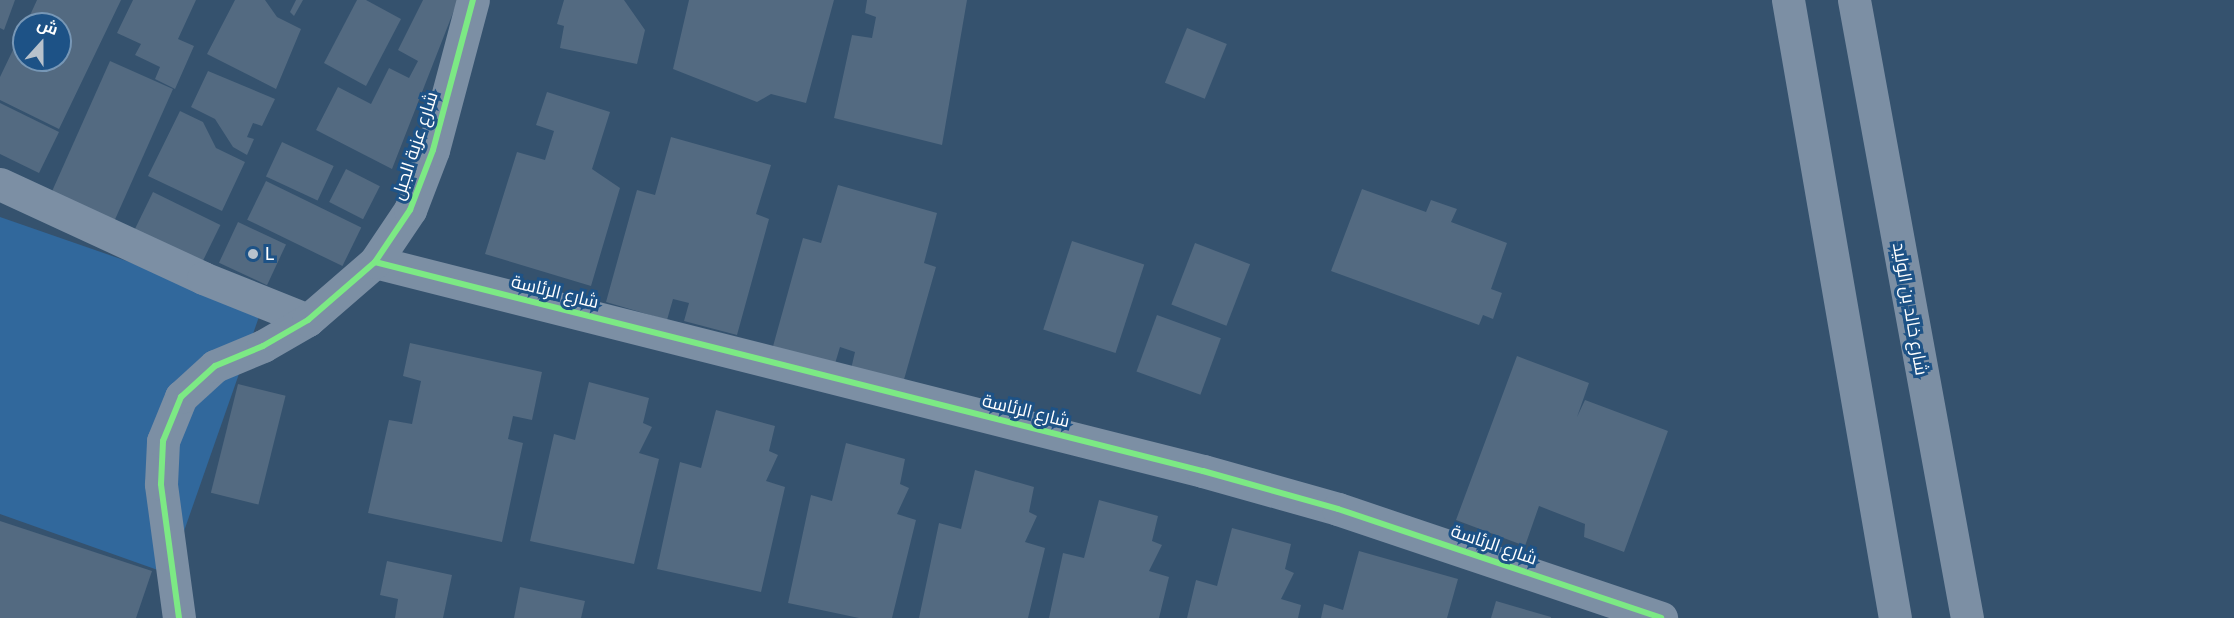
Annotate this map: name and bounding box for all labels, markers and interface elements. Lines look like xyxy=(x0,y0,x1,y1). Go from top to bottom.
north arrow xyxy=(12,12,72,72)
text: ش xyxy=(35,14,61,39)
street label: شارع عزبة الجبل xyxy=(387,89,443,203)
street label: شارع خالد بن الوليد xyxy=(1888,241,1932,377)
place label: L xyxy=(265,243,274,265)
marker: L xyxy=(246,247,260,261)
street label: شارع الرئاسة xyxy=(509,271,601,313)
street label: شارع الرئاسة xyxy=(980,390,1072,432)
street label: شارع الرئاسة xyxy=(1448,520,1540,570)

